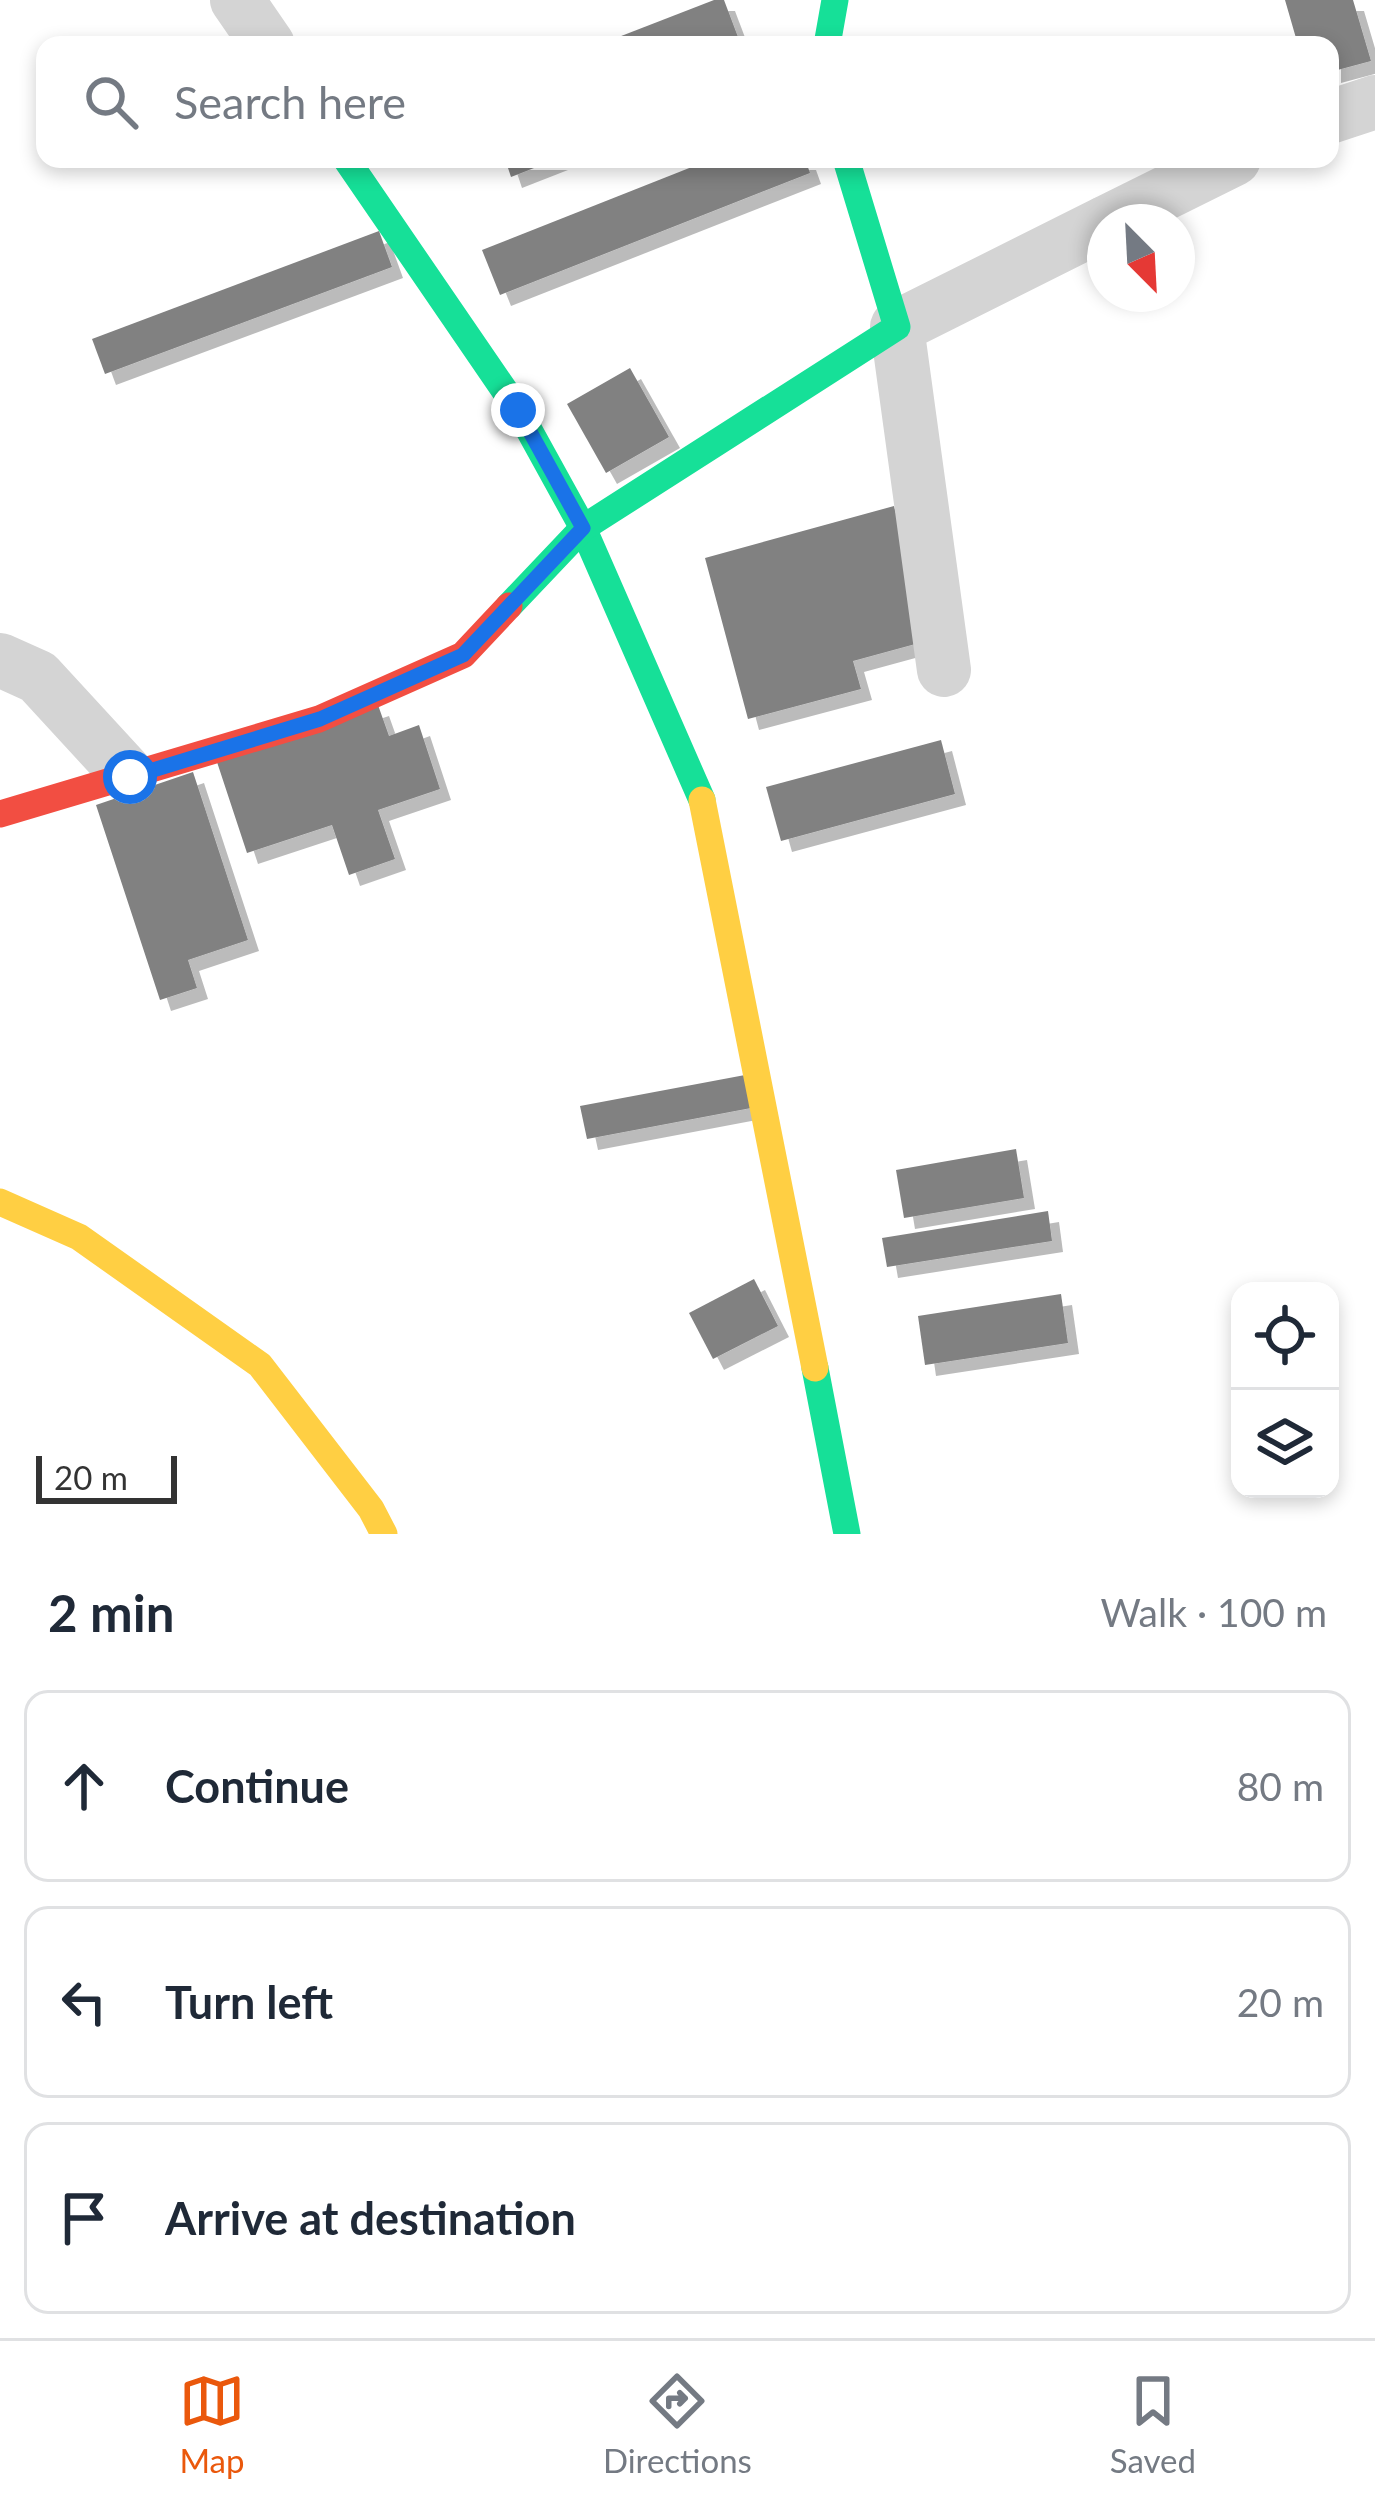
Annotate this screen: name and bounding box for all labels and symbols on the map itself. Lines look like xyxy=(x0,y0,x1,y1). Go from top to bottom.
north arrow xyxy=(1087,204,1195,312)
route end xyxy=(491,383,545,437)
route start xyxy=(103,750,157,804)
scale bar xyxy=(36,1450,177,1503)

